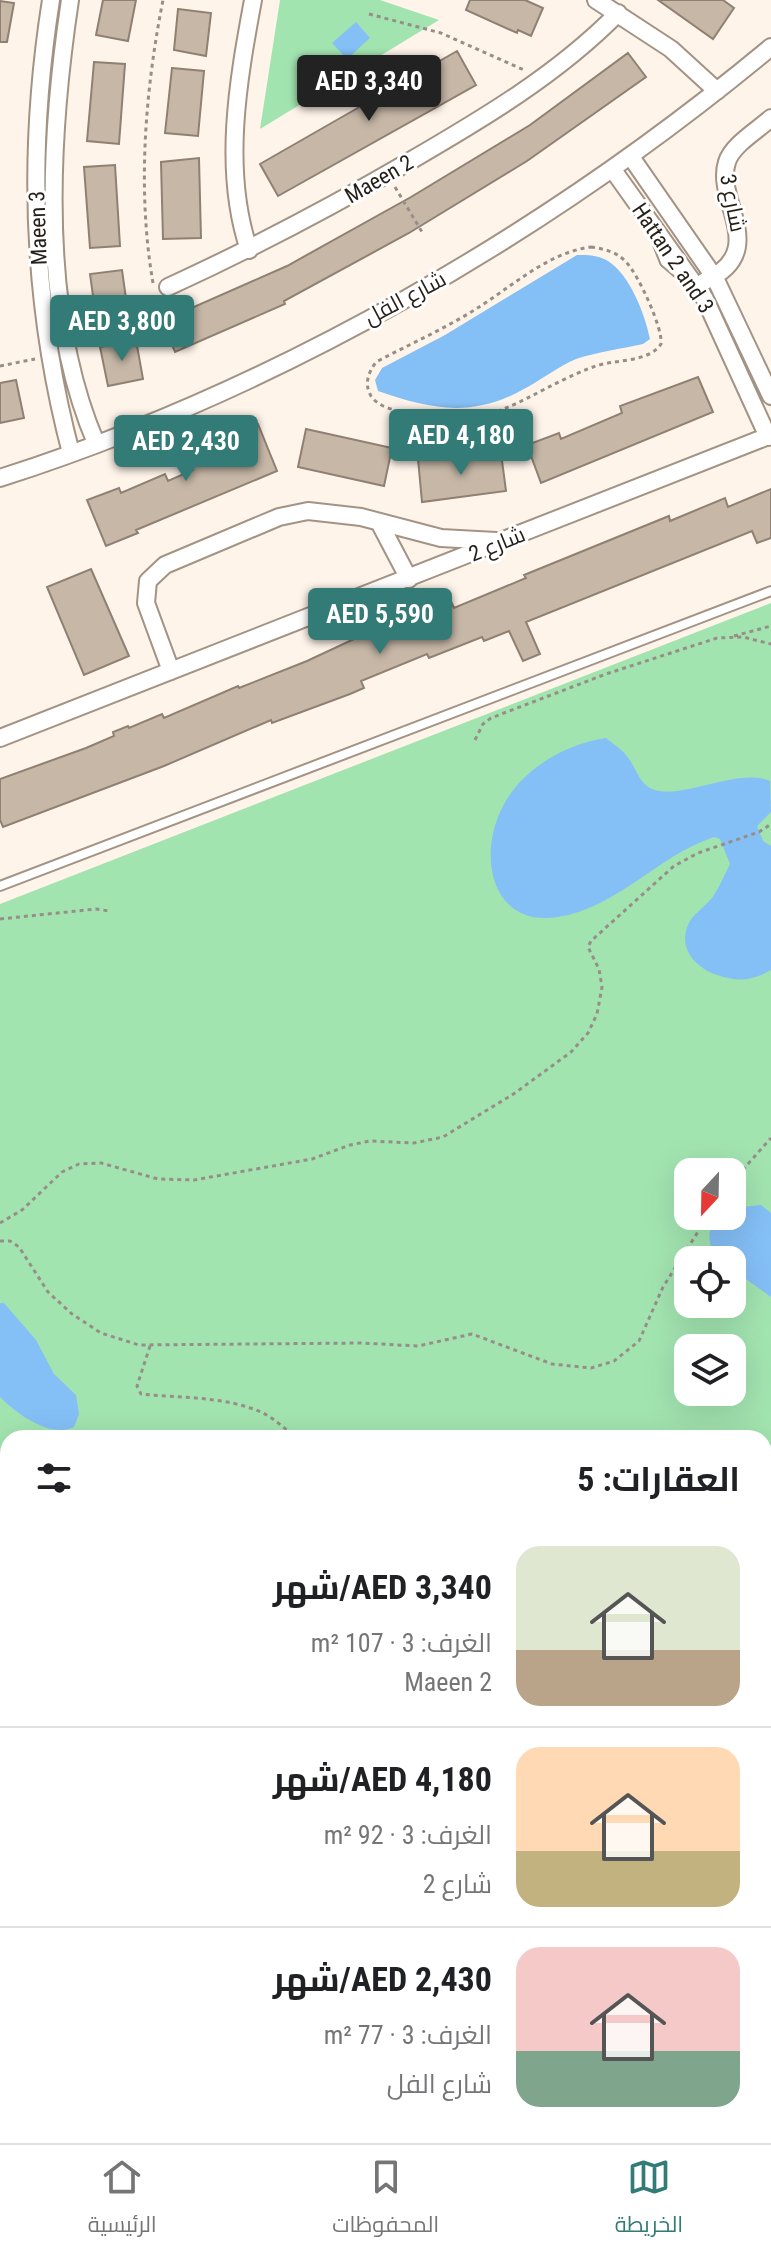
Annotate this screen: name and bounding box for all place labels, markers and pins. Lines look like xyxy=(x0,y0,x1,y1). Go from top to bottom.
pin: AED 3,340 xyxy=(277,55,461,123)
pin: AED 3,800 xyxy=(30,295,214,363)
pin: AED 4,180 xyxy=(369,409,553,477)
pin: AED 2,430 xyxy=(94,415,278,483)
pin: AED 5,590 xyxy=(288,588,472,656)

